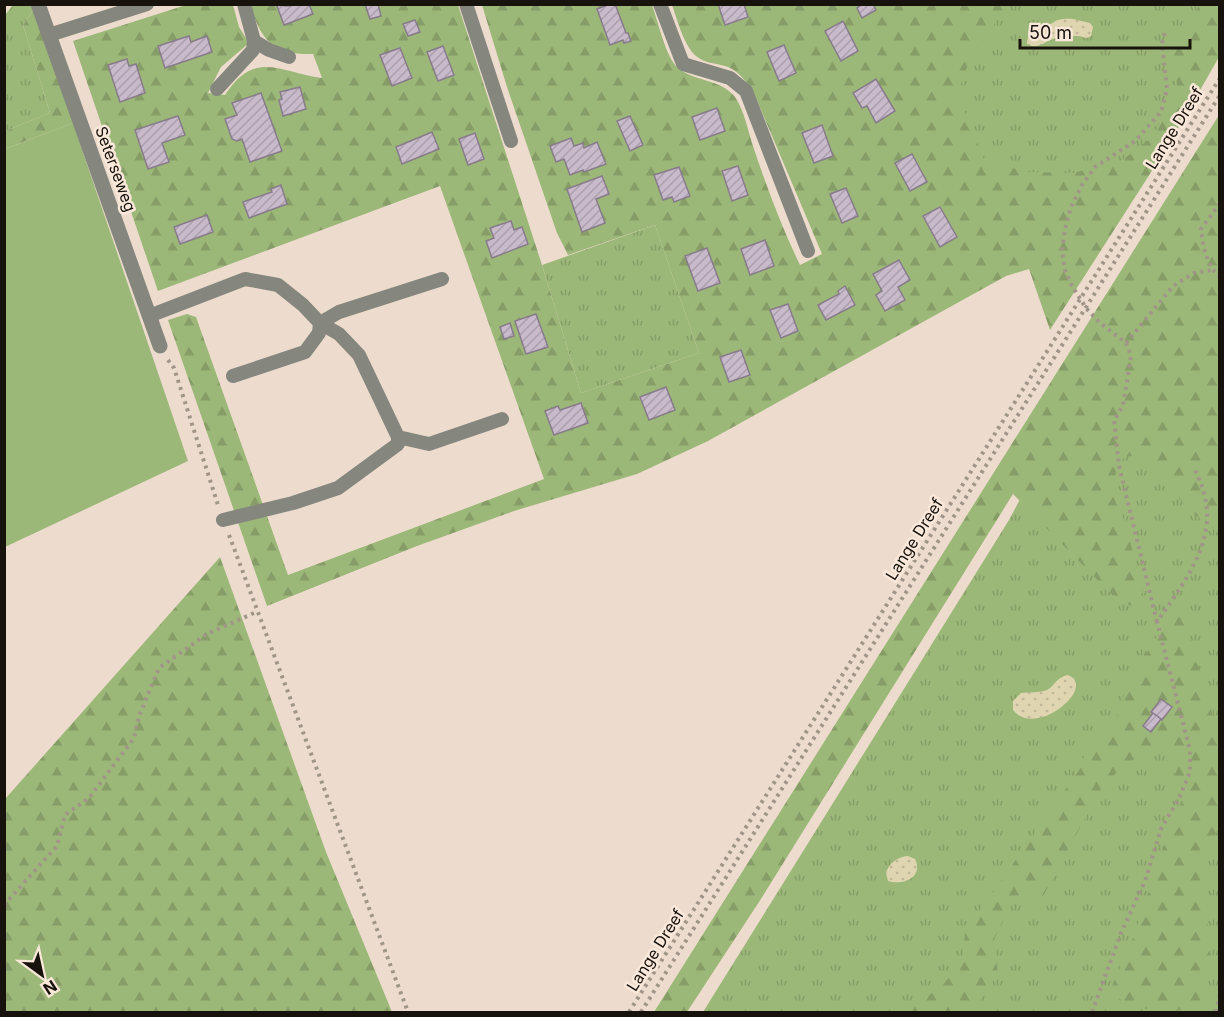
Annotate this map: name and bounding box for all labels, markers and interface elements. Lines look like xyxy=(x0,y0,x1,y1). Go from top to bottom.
scale bar xyxy=(1020,12,1190,50)
text: 50 m xyxy=(1029,22,1072,43)
street label: Lange Dreef xyxy=(1141,83,1207,173)
street label: Seterseweg xyxy=(91,124,141,214)
street label: Lange Dreef xyxy=(881,494,947,584)
street label: Lange Dreef xyxy=(622,905,688,995)
north arrow xyxy=(12,945,72,1005)
text: N xyxy=(40,976,61,999)

